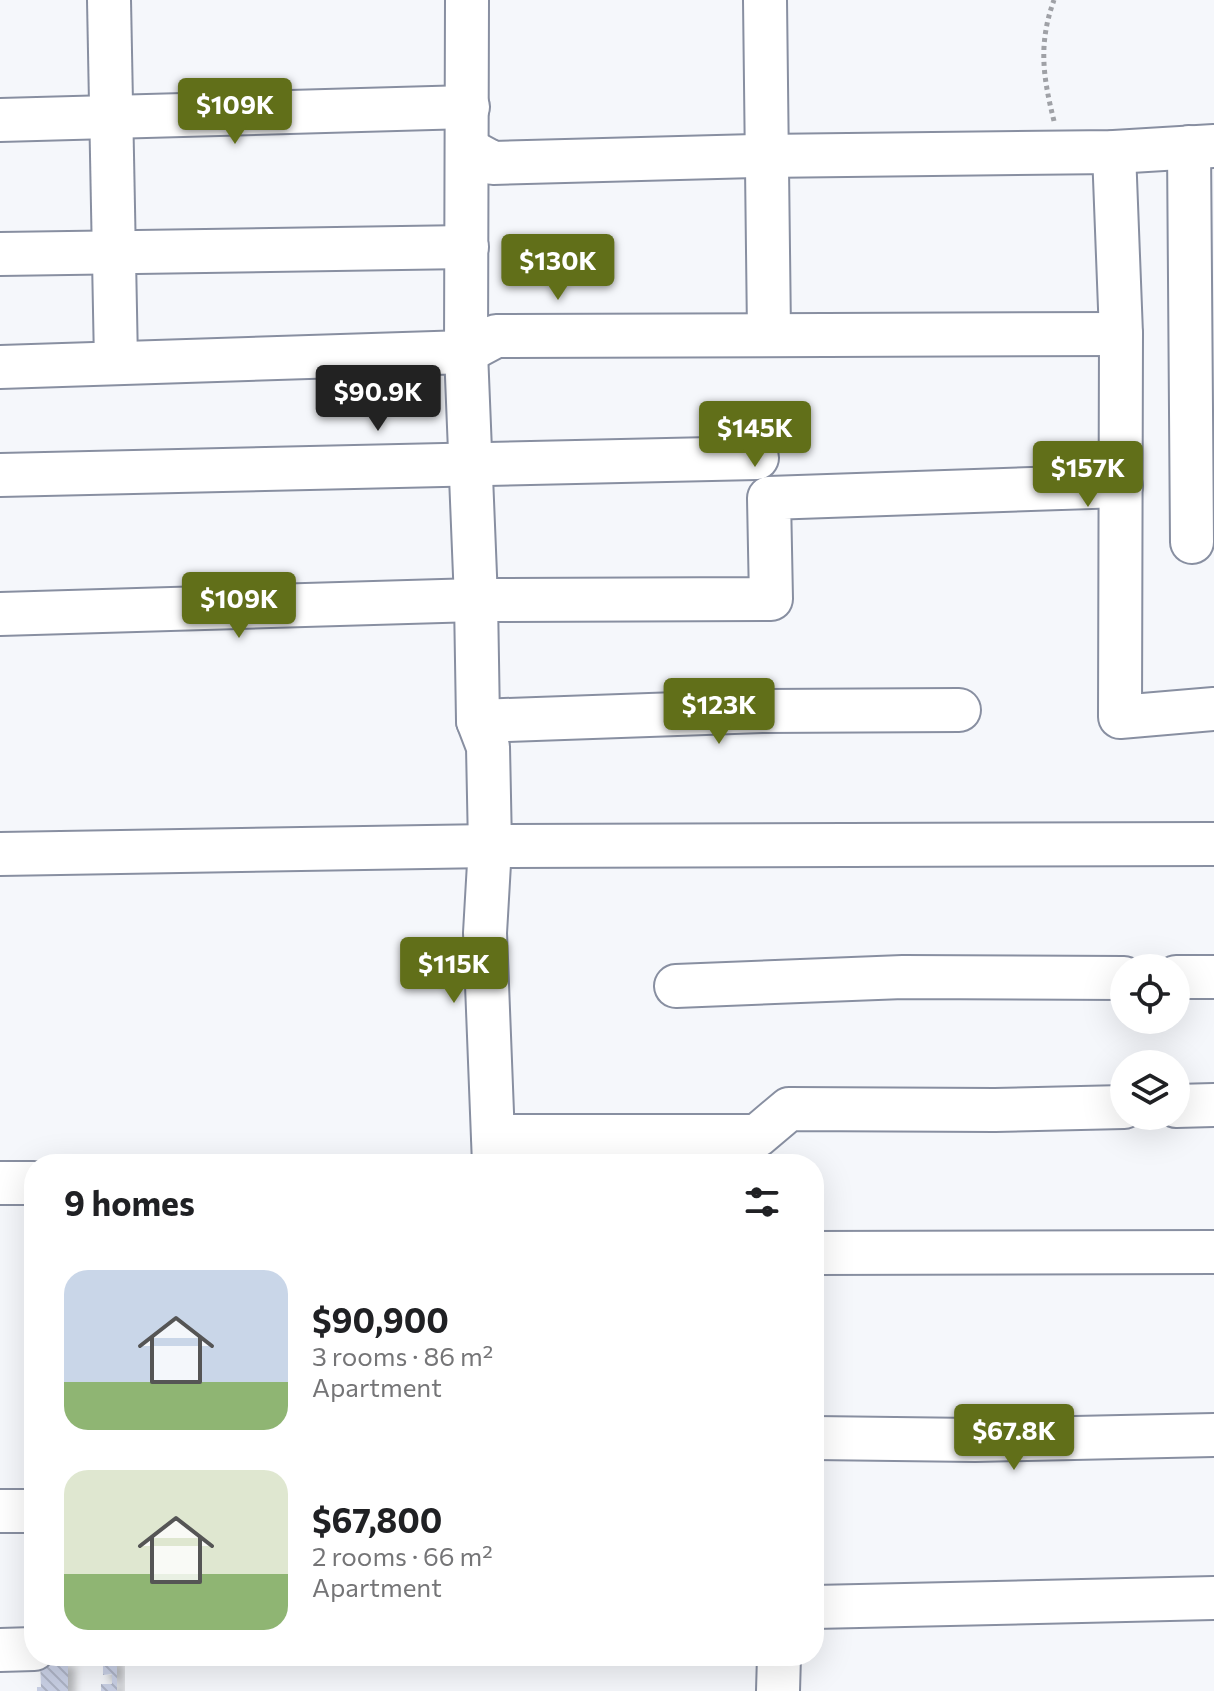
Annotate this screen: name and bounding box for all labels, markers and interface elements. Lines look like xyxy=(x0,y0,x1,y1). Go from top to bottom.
pin: $109K xyxy=(179,78,291,146)
text: $109K xyxy=(196,88,274,119)
pin: $130K xyxy=(502,234,614,302)
text: $130K xyxy=(519,244,597,275)
pin: $90.9K xyxy=(313,365,443,433)
text: $90.9K xyxy=(334,375,422,406)
pin: $145K xyxy=(699,401,811,469)
text: $145K xyxy=(717,411,793,442)
pin: $157K xyxy=(1032,441,1144,509)
text: $157K xyxy=(1051,451,1125,482)
pin: $109K xyxy=(183,572,295,640)
text: $109K xyxy=(200,582,278,613)
pin: $123K xyxy=(663,678,775,746)
text: $123K xyxy=(682,688,756,719)
pin: $115K xyxy=(398,937,510,1005)
text: $115K xyxy=(418,947,490,978)
map controls xyxy=(1110,954,1190,1130)
button: locate xyxy=(1110,954,1190,1034)
button: layers xyxy=(1110,1050,1190,1130)
icon: filters xyxy=(740,1180,784,1224)
text: 9 homes xyxy=(64,1181,195,1223)
text: $90,900 xyxy=(312,1298,449,1340)
icon: home xyxy=(128,1302,224,1398)
text: 3 rooms · 86 m² xyxy=(312,1340,493,1371)
text: Apartment xyxy=(312,1371,442,1402)
pin: $67.8K xyxy=(949,1404,1079,1472)
text: $67.8K xyxy=(972,1414,1056,1445)
text: $67,800 xyxy=(312,1498,442,1540)
icon: home xyxy=(128,1502,224,1598)
text: 2 rooms · 66 m² xyxy=(312,1540,493,1571)
text: Apartment xyxy=(312,1571,442,1602)

